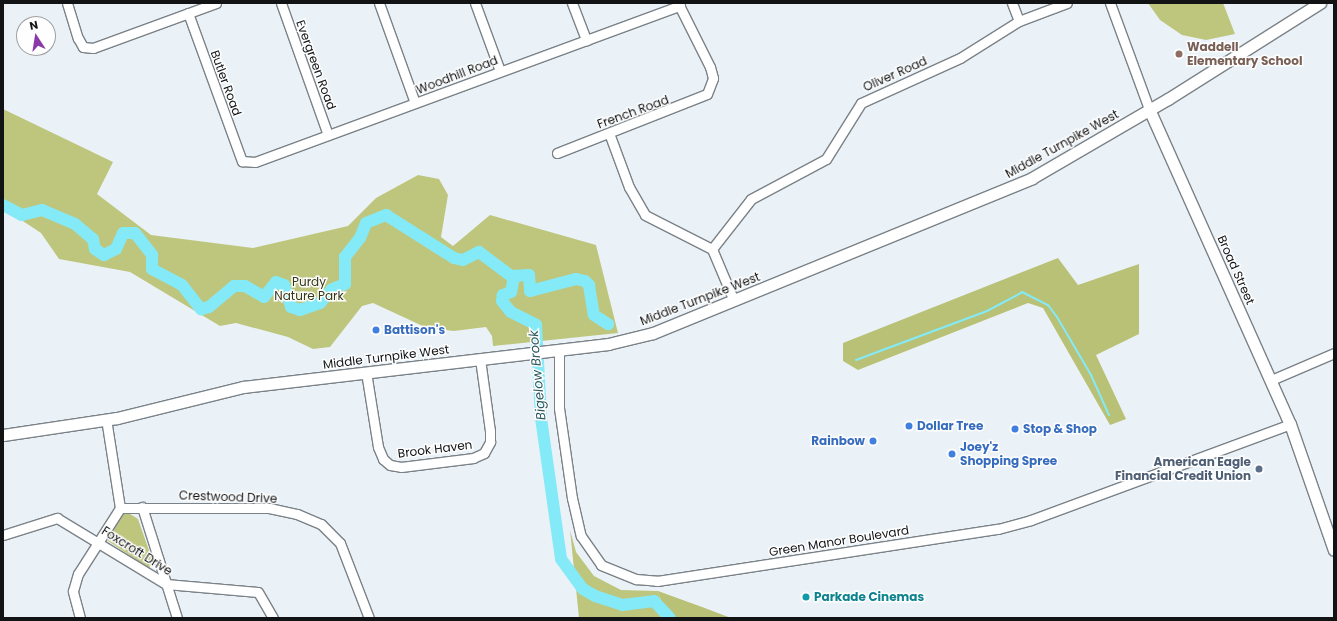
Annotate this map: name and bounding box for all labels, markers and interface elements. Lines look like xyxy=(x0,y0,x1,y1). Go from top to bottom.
north arrow xyxy=(16,16,56,56)
text: N xyxy=(28,17,39,34)
street label: Evergreen Road xyxy=(293,18,339,112)
place label: Waddell Elementary School xyxy=(1187,40,1302,68)
street label: Butler Road xyxy=(207,48,245,118)
marker: Waddell Elementary School xyxy=(1174,49,1184,59)
street label: Woodhill Road xyxy=(414,53,500,97)
street label: Oliver Road xyxy=(861,54,929,94)
street label: French Road xyxy=(595,92,671,132)
street label: Middle Turnpike West xyxy=(1003,107,1121,181)
street label: Broad Street xyxy=(1214,233,1258,307)
street label: Middle Turnpike West xyxy=(638,270,762,328)
park label: Purdy Nature Park xyxy=(274,275,344,303)
place label: Battison's xyxy=(384,323,445,337)
marker: Battison's xyxy=(371,325,381,335)
water label: Bigelow Brook xyxy=(526,329,550,421)
street label: Middle Turnpike West xyxy=(322,342,450,372)
place label: Dollar Tree xyxy=(917,419,983,433)
marker: Dollar Tree xyxy=(904,421,914,431)
place label: Stop & Shop xyxy=(1023,422,1097,436)
marker: Stop & Shop xyxy=(1010,424,1020,434)
place label: Rainbow xyxy=(811,434,865,448)
marker: Rainbow xyxy=(868,436,878,446)
street label: Brook Haven xyxy=(397,437,473,461)
place label: Joey'z Shopping Spree xyxy=(960,440,1057,468)
marker: Joey'z Shopping Spree xyxy=(947,449,957,459)
place label: American Eagle Financial Credit Union xyxy=(1115,455,1251,483)
marker: American Eagle Financial Credit Union xyxy=(1254,464,1264,474)
street label: Crestwood Drive xyxy=(179,488,277,506)
street label: Green Manor Boulevard xyxy=(768,523,910,559)
street label: Foxcroft Drive xyxy=(99,524,175,578)
place label: Parkade Cinemas xyxy=(814,590,924,604)
marker: Parkade Cinemas xyxy=(801,592,811,602)

